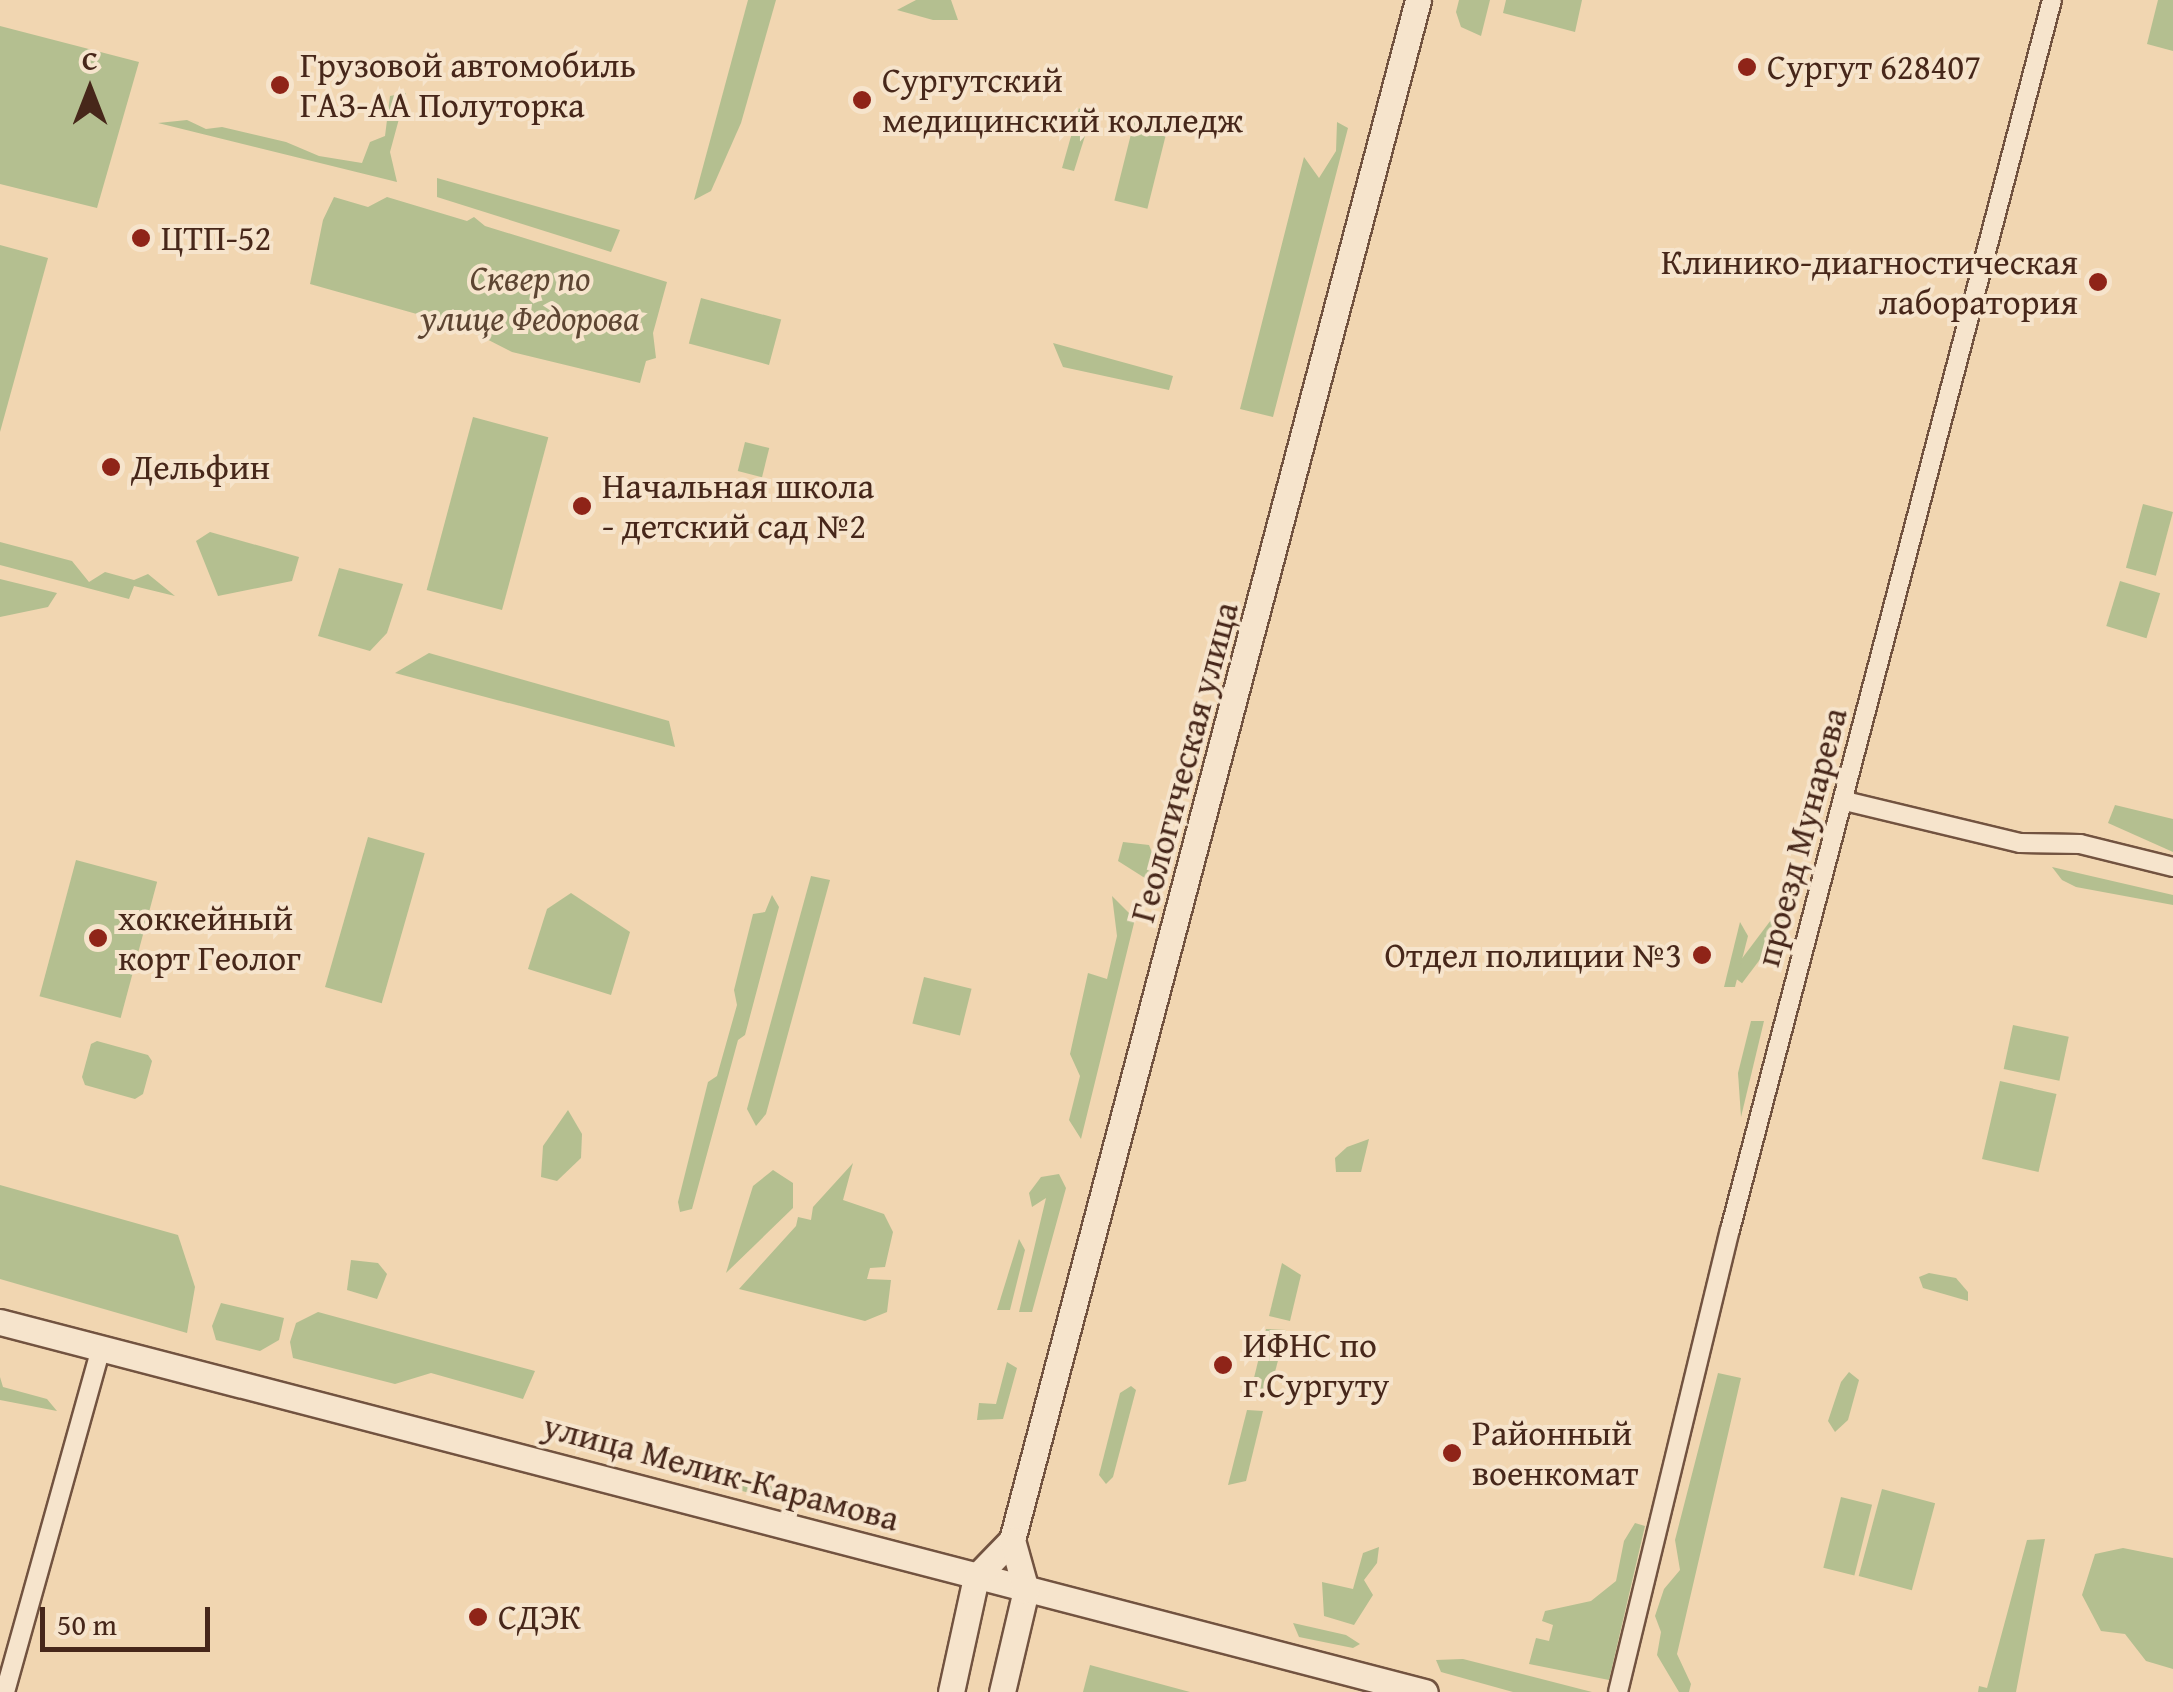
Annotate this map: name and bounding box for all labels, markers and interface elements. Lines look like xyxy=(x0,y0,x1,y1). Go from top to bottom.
text: С xyxy=(82,39,98,80)
north arrow xyxy=(40,40,140,140)
place label: Грузовой автомобиль ГАЗ-АА Полуторка xyxy=(300,44,636,126)
place label: Сургут 628407 xyxy=(1767,46,1981,88)
marker: Сургут 628407 xyxy=(1736,56,1758,78)
place label: Сургутский медицинский колледж xyxy=(882,59,1243,141)
marker: Грузовой автомобиль ГАЗ-АА Полуторка xyxy=(269,74,291,96)
marker: Сургутский медицинский колледж xyxy=(851,89,873,111)
place label: ЦТП-52 xyxy=(161,217,271,259)
marker: ЦТП-52 xyxy=(130,227,152,249)
place label: Клинико-диагностическая лаборатория xyxy=(1661,241,2078,323)
park label: Сквер по улице Федорова xyxy=(421,257,639,339)
marker: Клинико-диагностическая лаборатория xyxy=(2087,271,2109,293)
place label: Дельфин xyxy=(131,446,270,488)
marker: Дельфин xyxy=(100,456,122,478)
place label: Начальная школа - детский сад №2 xyxy=(602,465,874,547)
marker: Начальная школа - детский сад №2 xyxy=(571,495,593,517)
street label: Геологическая улица xyxy=(1121,597,1247,927)
street label: проезд Мунарева xyxy=(1746,703,1856,971)
place label: хоккейный корт Геолог xyxy=(118,897,301,979)
marker: хоккейный корт Геолог xyxy=(87,927,109,949)
place label: Отдел полиции №3 xyxy=(1385,934,1682,976)
marker: Отдел полиции №3 xyxy=(1691,944,1713,966)
place label: ИФНС по г.Сургуту xyxy=(1243,1324,1389,1406)
marker: ИФНС по г.Сургуту xyxy=(1212,1354,1234,1376)
street label: улица Мелик-Карамова xyxy=(538,1404,904,1540)
place label: Районный военкомат xyxy=(1472,1412,1638,1494)
marker: Районный военкомат xyxy=(1441,1442,1463,1464)
scale bar xyxy=(45,1587,215,1649)
place label: СДЭК xyxy=(498,1596,581,1638)
text: 50 m xyxy=(57,1602,117,1646)
marker: СДЭК xyxy=(467,1606,489,1628)

